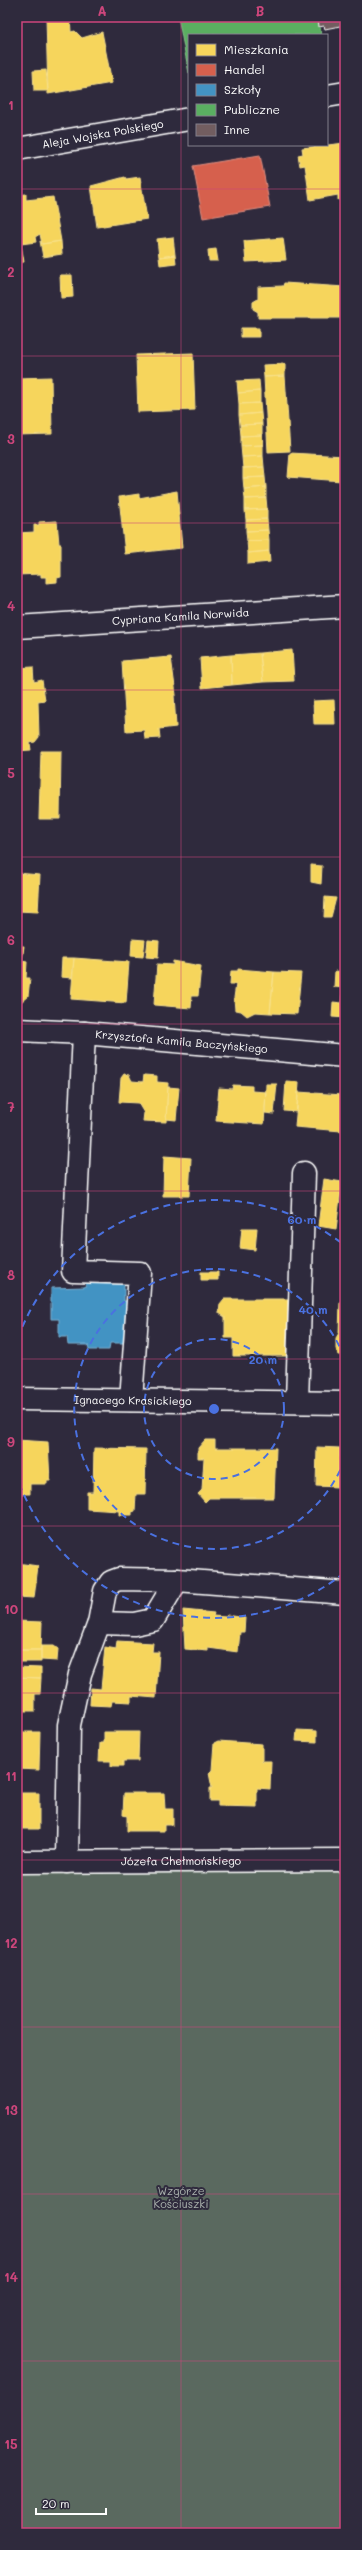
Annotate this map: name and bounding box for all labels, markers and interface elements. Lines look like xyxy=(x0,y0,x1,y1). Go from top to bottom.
text: A xyxy=(97,2,107,19)
text: B xyxy=(256,2,265,19)
legend xyxy=(188,34,328,146)
text: Mieszkania xyxy=(224,41,289,57)
text: Handel xyxy=(224,61,265,77)
text: Szkoły xyxy=(224,81,261,97)
text: 1 xyxy=(8,96,14,113)
text: Publiczne xyxy=(224,101,280,117)
street label: Aleja Wojska Polskiego xyxy=(41,116,165,152)
text: Inne xyxy=(224,121,250,137)
text: 2 xyxy=(7,263,15,280)
text: 3 xyxy=(7,430,15,447)
text: 4 xyxy=(7,597,15,614)
street label: Cypriana Kamila Norwida xyxy=(112,604,250,628)
text: 5 xyxy=(7,764,15,781)
text: 6 xyxy=(7,931,15,948)
street label: Krzysztofa Kamila Baczyńskiego xyxy=(95,1026,269,1056)
text: 7 xyxy=(7,1098,15,1115)
text: 60 m xyxy=(288,1211,316,1227)
text: 8 xyxy=(7,1266,15,1283)
text: 40 m xyxy=(298,1301,328,1317)
text: 20 m xyxy=(249,1351,277,1367)
street label: Ignacego Krasickiego xyxy=(74,1392,192,1408)
centre of rings xyxy=(207,1402,221,1416)
text: 9 xyxy=(7,1433,15,1450)
text: 10 xyxy=(4,1600,18,1617)
text: 11 xyxy=(5,1767,17,1784)
street label: Józefa Chełmońskiego xyxy=(121,1853,242,1868)
text: 12 xyxy=(4,1934,18,1951)
text: 13 xyxy=(4,2101,18,2118)
park label: Wzgórze Kościuszki xyxy=(153,2183,209,2211)
text: 14 xyxy=(4,2268,18,2285)
text: 15 xyxy=(4,2435,18,2452)
scale bar xyxy=(36,2490,106,2516)
text: 20 m xyxy=(42,2495,70,2511)

